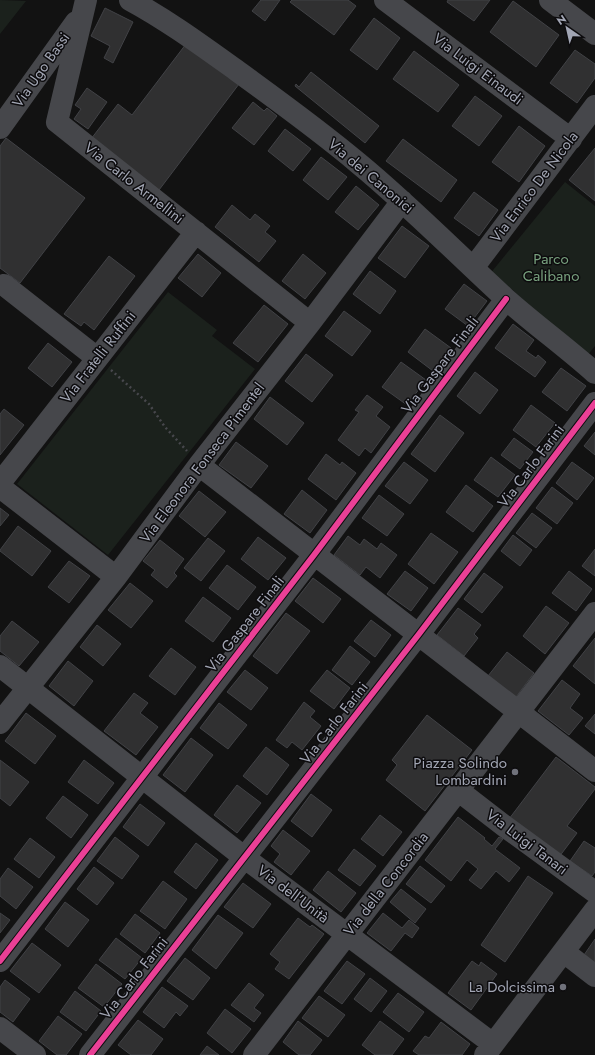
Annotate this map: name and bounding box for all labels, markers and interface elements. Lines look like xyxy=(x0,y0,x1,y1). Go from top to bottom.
north arrow xyxy=(547,8,587,48)
text: N xyxy=(553,11,570,29)
street label: Via Ugo Bassi xyxy=(7,28,75,112)
street label: Via Luigi Einaudi xyxy=(428,28,528,110)
street label: Via Enrico De Nicola xyxy=(485,127,583,247)
street label: Via dei Canonici xyxy=(323,133,419,219)
street label: Via Carlo Armellini xyxy=(79,137,189,229)
park label: Parco Calibano xyxy=(523,248,579,287)
street label: Via Fratelli Ruffini xyxy=(55,306,141,408)
street label: Via Gaspare Finali xyxy=(396,312,484,418)
street label: Via Eleonora Fonseca Pimentel xyxy=(134,378,270,548)
street label: Via Carlo Farini xyxy=(492,420,570,512)
street label: Via Gaspare Finali xyxy=(200,571,290,677)
street label: Via Carlo Farini xyxy=(295,677,373,769)
place label: Piazza Solindo Lombardini xyxy=(413,752,507,791)
marker: Piazza Solindo Lombardini xyxy=(510,767,520,777)
street label: Via Luigi Tanari xyxy=(481,804,573,880)
street label: Via della Concordia xyxy=(338,827,434,941)
street label: Via dell'Unità xyxy=(252,860,334,928)
street label: Via Carlo Farini xyxy=(95,932,173,1024)
place label: La Dolcissima xyxy=(469,976,555,998)
marker: La Dolcissima xyxy=(558,982,568,992)

